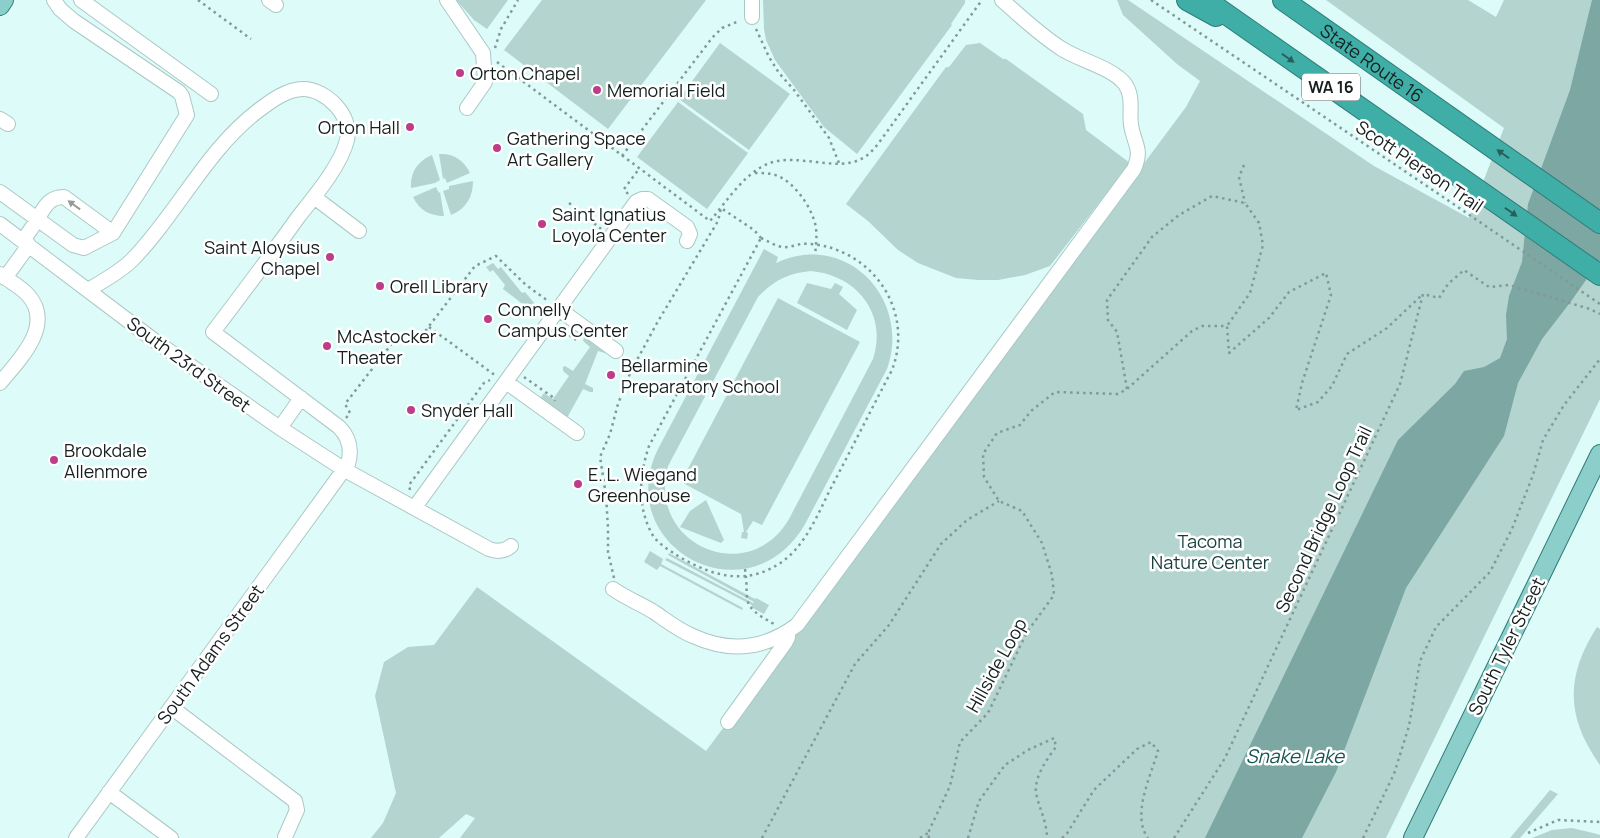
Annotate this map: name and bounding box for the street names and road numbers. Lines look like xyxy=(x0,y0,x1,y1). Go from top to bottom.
street label: State Route 16 xyxy=(1316,18,1429,107)
road number: WA 16 xyxy=(1302,74,1360,100)
street label: Scott Pierson Trail xyxy=(1352,114,1488,218)
street label: South 23rd Street xyxy=(122,311,256,417)
street label: Second Bridge Loop Trail xyxy=(1269,422,1377,616)
street label: South Tyler Street xyxy=(1462,573,1550,719)
street label: South Adams Street xyxy=(151,579,269,729)
street label: Hillside Loop xyxy=(960,613,1032,717)

